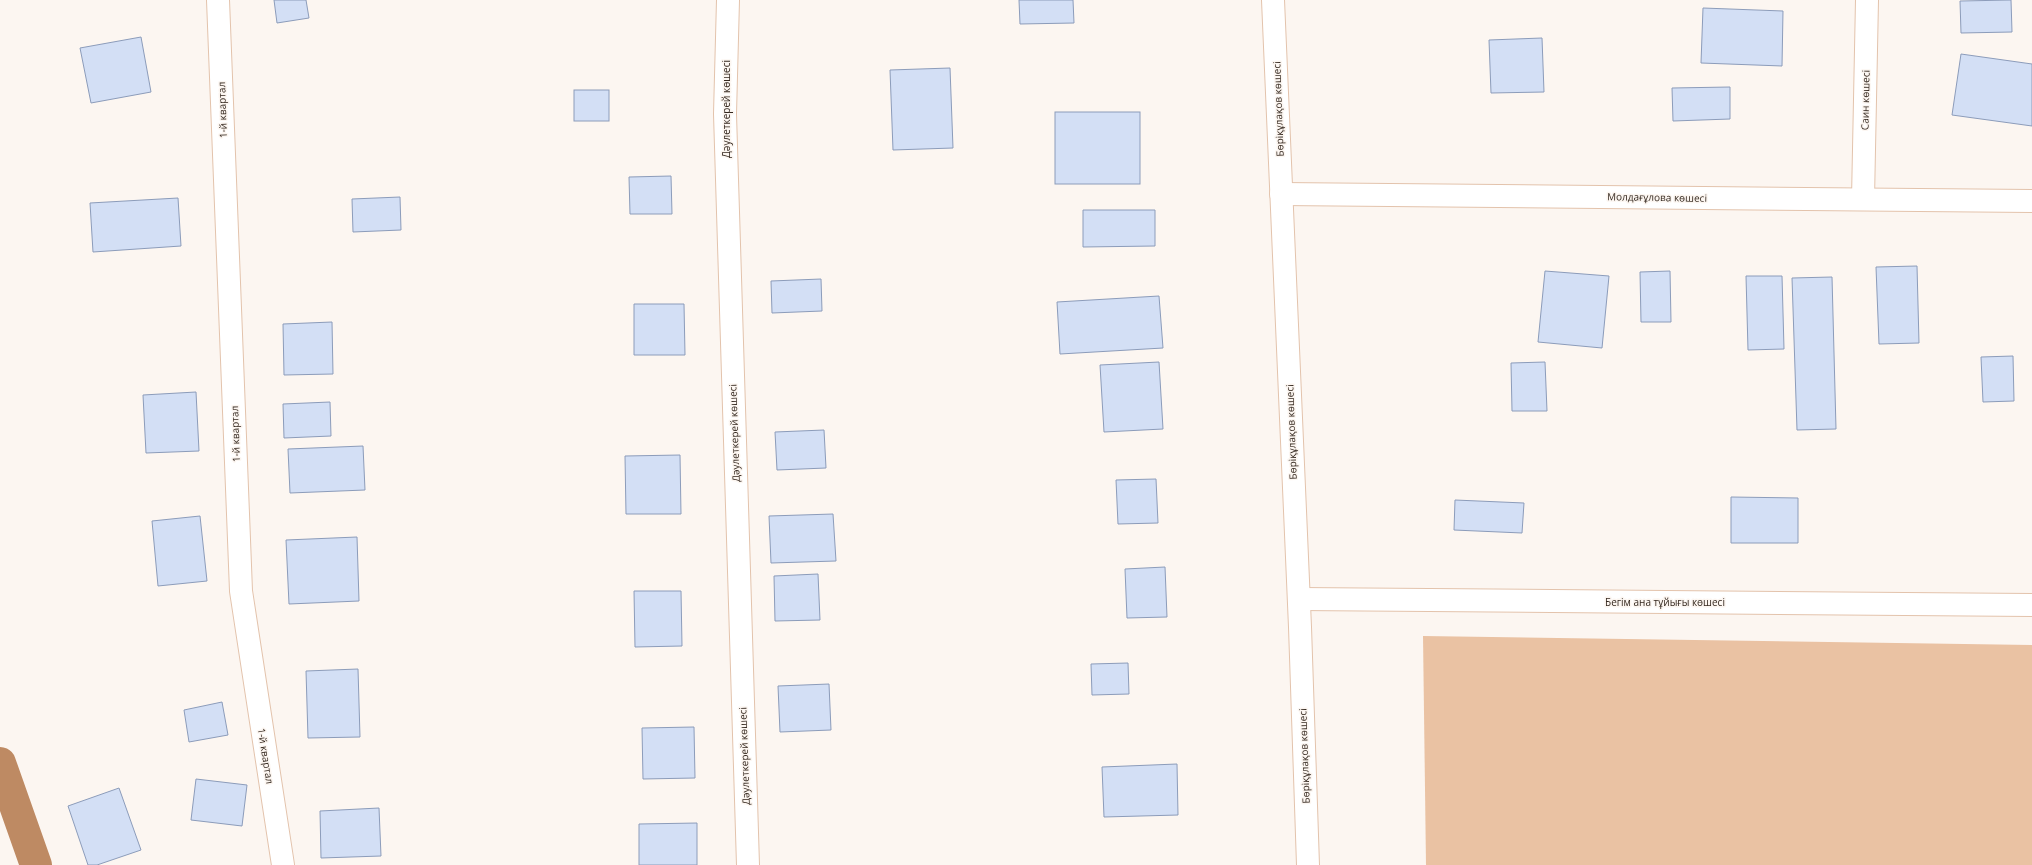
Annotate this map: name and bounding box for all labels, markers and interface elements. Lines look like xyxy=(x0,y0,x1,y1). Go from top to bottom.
street label: Дәулеткерей көшесі xyxy=(719,60,733,158)
street label: Бөріқұлақов көшесі xyxy=(1269,61,1287,157)
street label: Саин көшесі xyxy=(1857,70,1873,130)
street label: 1-й квартал xyxy=(214,82,230,138)
street label: Молдағұлова көшесі xyxy=(1607,189,1707,205)
street label: Дәулеткерей көшесі xyxy=(725,384,743,482)
street label: Бөріқұлақов көшесі xyxy=(1282,384,1300,480)
street label: 1-й квартал xyxy=(227,406,243,462)
street label: Бегім ана тұйығы көшесі xyxy=(1605,595,1725,609)
street label: Дәулеткерей көшесі xyxy=(735,707,753,805)
street label: Бөріқұлақов көшесі xyxy=(1295,708,1313,804)
street label: 1-й квартал xyxy=(255,727,277,785)

